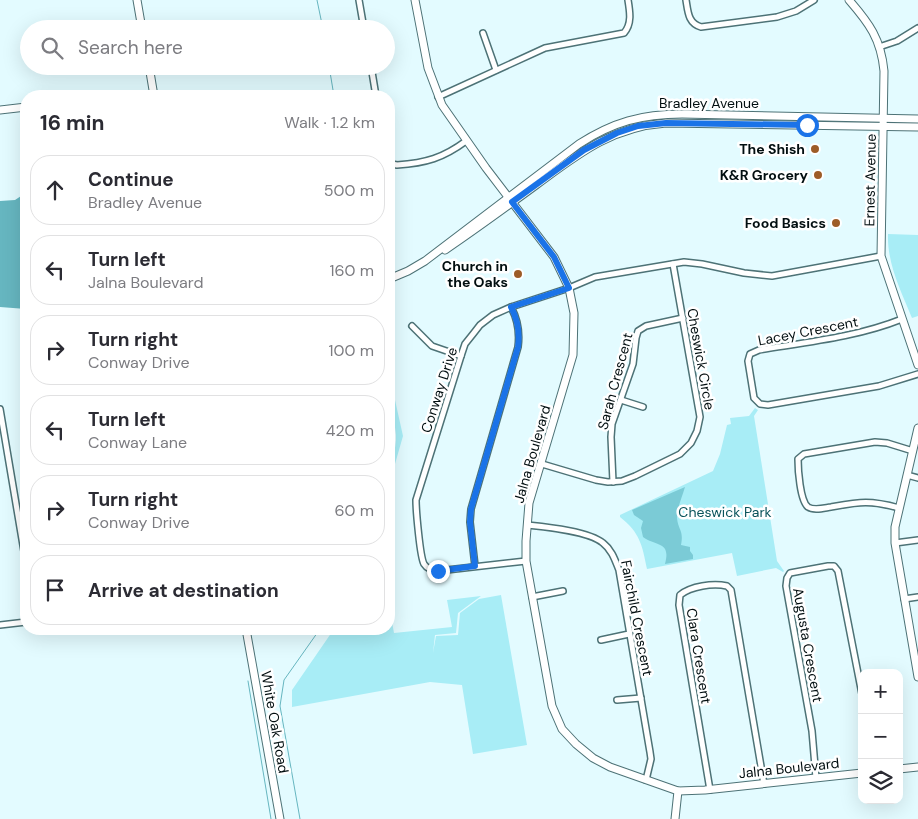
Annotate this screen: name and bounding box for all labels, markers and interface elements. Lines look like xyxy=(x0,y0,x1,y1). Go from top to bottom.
search box xyxy=(20,20,395,75)
icon: search xyxy=(38,34,66,62)
text: Search here xyxy=(78,35,183,60)
street label: Bradley Avenue xyxy=(659,94,759,112)
text: 16 min xyxy=(40,109,104,137)
text: Walk · 1.2 km xyxy=(284,112,375,133)
route start xyxy=(796,114,819,137)
street label: Ernest Avenue xyxy=(860,134,880,226)
place label: The Shish xyxy=(739,140,805,158)
marker: The Shish xyxy=(809,143,821,155)
place label: K&R Grocery xyxy=(720,166,809,184)
text: Continue xyxy=(88,167,174,192)
marker: K&R Grocery xyxy=(812,169,824,181)
icon: ahead xyxy=(41,176,69,204)
text: 500 m xyxy=(324,180,374,201)
text: Bradley Avenue xyxy=(88,192,202,213)
place label: Food Basics xyxy=(745,214,826,232)
marker: Food Basics xyxy=(830,217,842,229)
text: Turn left xyxy=(88,247,166,272)
icon: left xyxy=(41,256,69,284)
place label: Church in the Oaks xyxy=(442,257,508,291)
text: 160 m xyxy=(330,260,374,281)
marker: Church in the Oaks xyxy=(512,268,524,280)
text: Jalna Boulevard xyxy=(88,272,203,293)
street label: Cheswick Circle xyxy=(683,307,719,411)
street label: Lacey Crescent xyxy=(756,312,860,350)
text: Turn right xyxy=(88,327,178,352)
street label: Sarah Crescent xyxy=(593,331,637,431)
icon: right xyxy=(41,336,69,364)
text: 100 m xyxy=(329,340,374,361)
street label: Conway Drive xyxy=(417,345,461,435)
text: Conway Drive xyxy=(88,352,190,373)
street label: Jalna Boulevard xyxy=(509,403,555,505)
text: Turn left xyxy=(88,407,166,432)
icon: left xyxy=(41,416,69,444)
text: 420 m xyxy=(326,420,374,441)
text: Conway Lane xyxy=(88,432,187,453)
text: Turn right xyxy=(88,487,178,512)
icon: right xyxy=(41,496,69,524)
text: 60 m xyxy=(334,500,374,521)
park label: Cheswick Park xyxy=(678,503,772,521)
text: Conway Drive xyxy=(88,512,190,533)
street label: Fairchild Crescent xyxy=(617,559,657,677)
route end xyxy=(427,560,450,583)
icon: arrive xyxy=(41,576,69,604)
text: Arrive at destination xyxy=(88,578,279,603)
street label: Augusta Crescent xyxy=(789,586,827,704)
street label: Clara Crescent xyxy=(683,607,715,705)
street label: White Oak Road xyxy=(257,669,293,775)
map controls xyxy=(858,669,903,804)
button: + xyxy=(858,669,903,714)
button: − xyxy=(858,714,903,759)
street label: Jalna Boulevard xyxy=(738,754,840,782)
button: layers xyxy=(858,759,903,804)

